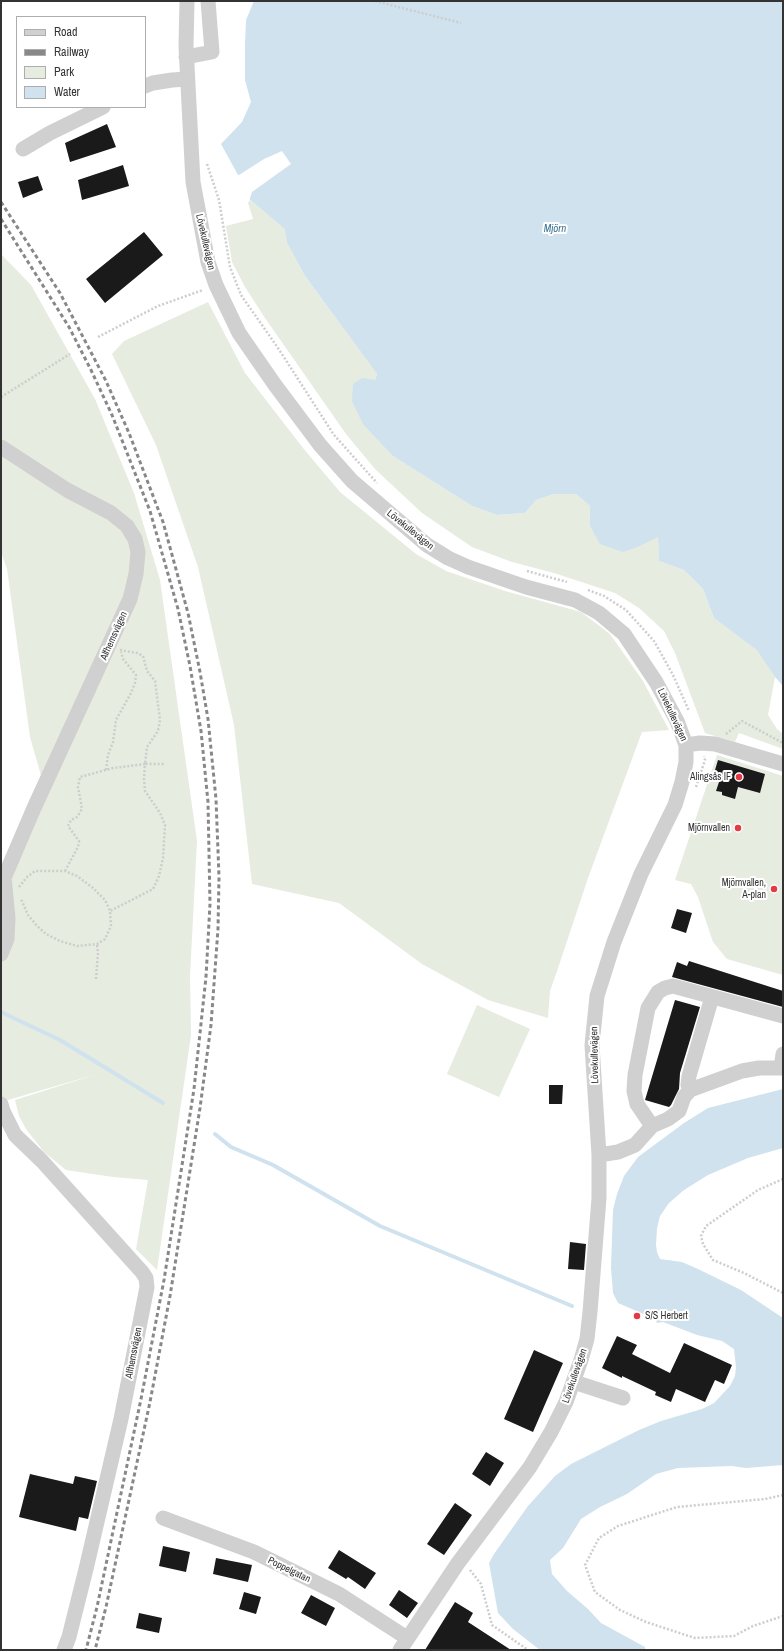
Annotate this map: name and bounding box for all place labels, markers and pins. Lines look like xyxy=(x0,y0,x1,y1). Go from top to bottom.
place label: Alingsås IF xyxy=(690,771,731,783)
marker: Alingsås IF xyxy=(734,772,744,782)
place label: Mjörnvallen xyxy=(688,822,730,834)
marker: Mjörnvallen xyxy=(733,823,743,833)
place label: Mjörnvallen, A-plan xyxy=(722,877,766,900)
marker: Mjörnvallen, A-plan xyxy=(769,884,779,894)
place label: S/S Herbert xyxy=(645,1310,688,1322)
marker: S/S Herbert xyxy=(632,1311,642,1321)

